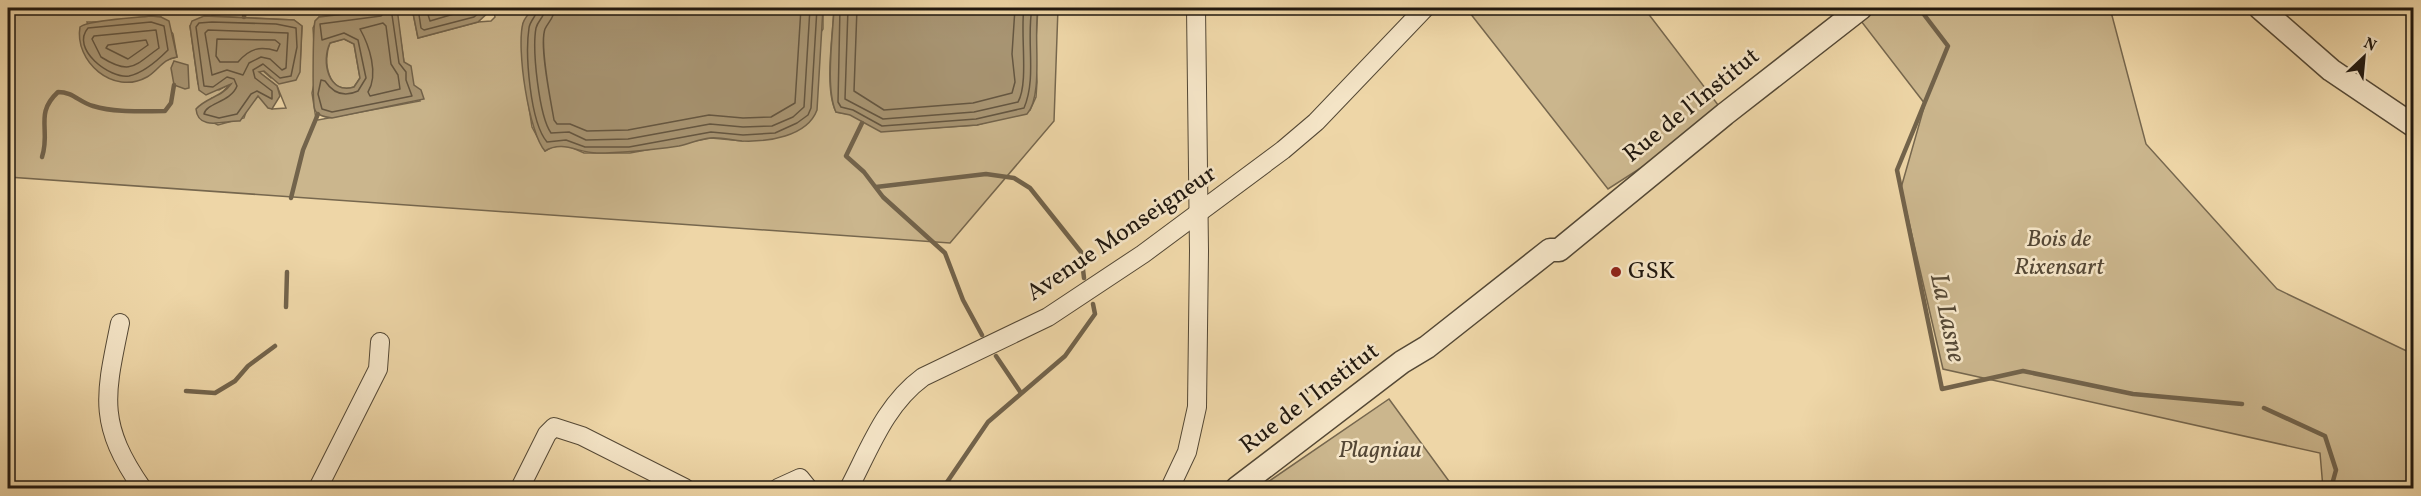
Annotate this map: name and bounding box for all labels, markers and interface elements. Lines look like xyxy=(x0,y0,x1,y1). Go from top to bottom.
north arrow xyxy=(2334,27,2394,87)
text: N xyxy=(2360,33,2380,58)
street label: Rue de l'Institut xyxy=(1617,40,1767,172)
street label: Avenue Monseigneur xyxy=(1020,158,1224,310)
park label: Bois de Rixensart xyxy=(2014,223,2105,285)
place label: GSK xyxy=(1628,255,1675,289)
marker: GSK xyxy=(1609,265,1623,279)
water label: La Lasne xyxy=(1920,270,1974,366)
street label: Rue de l'Institut xyxy=(1233,335,1387,463)
park label: Plagniau xyxy=(1338,434,1422,468)

